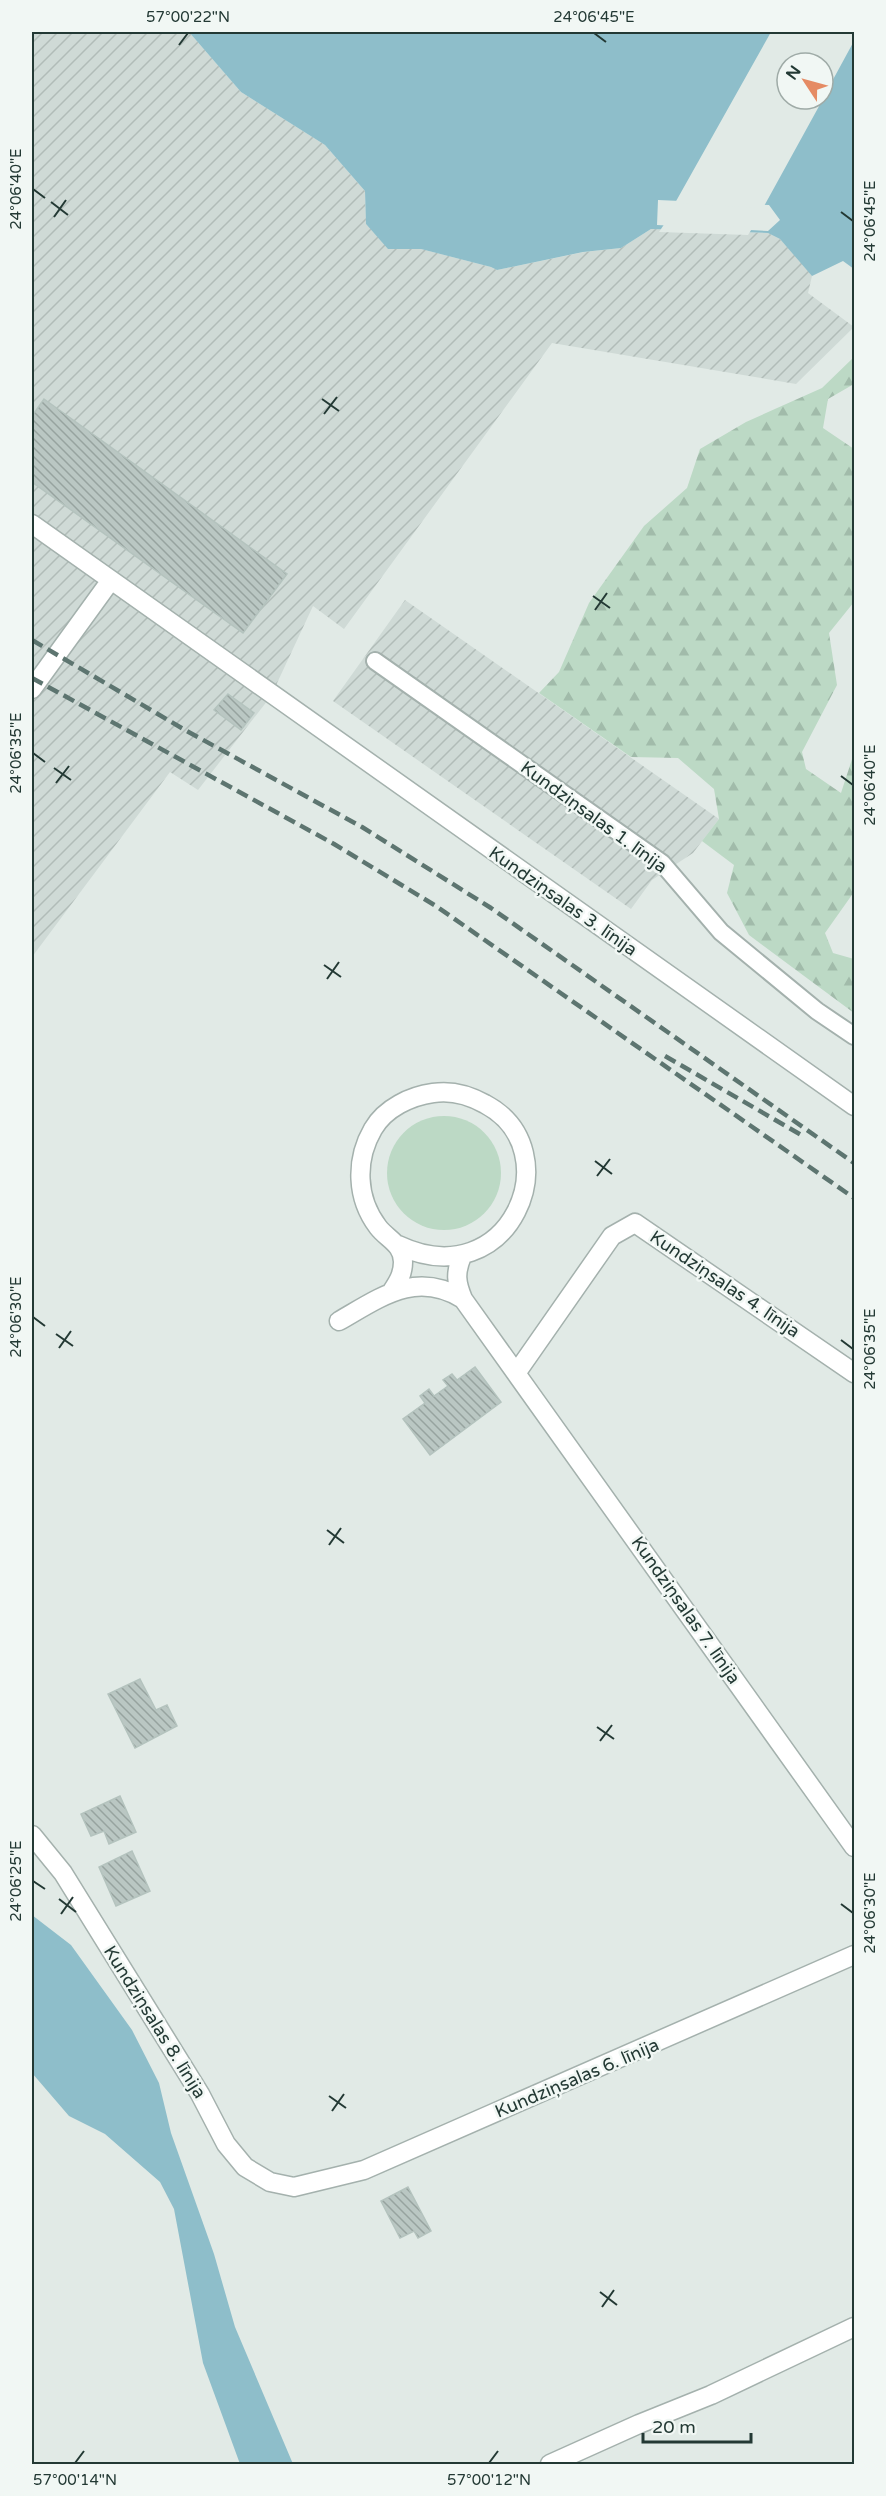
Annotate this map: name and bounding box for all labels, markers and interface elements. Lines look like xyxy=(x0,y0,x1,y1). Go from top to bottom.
text: 57°00'22"N xyxy=(146,8,230,26)
text: 24°06'45"E xyxy=(553,8,635,26)
north arrow xyxy=(775,51,835,111)
text: N xyxy=(782,62,806,84)
text: 24°06'40"E xyxy=(7,148,25,230)
text: 24°06'45"E xyxy=(861,180,879,262)
text: 24°06'35"E xyxy=(7,712,25,794)
text: 24°06'40"E xyxy=(861,744,879,826)
street label: Kundziņsalas 1. līnija xyxy=(516,756,672,878)
street label: Kundziņsalas 3. līnija xyxy=(485,841,641,961)
street label: Kundziņsalas 4. līnija xyxy=(646,1226,804,1342)
text: 24°06'30"E xyxy=(7,1276,25,1358)
text: 24°06'35"E xyxy=(861,1308,879,1390)
street label: Kundziņsalas 7. līnija xyxy=(627,1532,745,1688)
text: 24°06'25"E xyxy=(7,1840,25,1922)
text: 24°06'30"E xyxy=(861,1872,879,1954)
street label: Kundziņsalas 8. līnija xyxy=(99,1941,211,2103)
street label: Kundziņsalas 6. līnija xyxy=(492,2033,662,2123)
scale bar xyxy=(643,2406,751,2444)
text: 20 m xyxy=(652,2416,696,2438)
text: 57°00'14"N xyxy=(33,2471,117,2489)
text: 57°00'12"N xyxy=(447,2471,531,2489)

